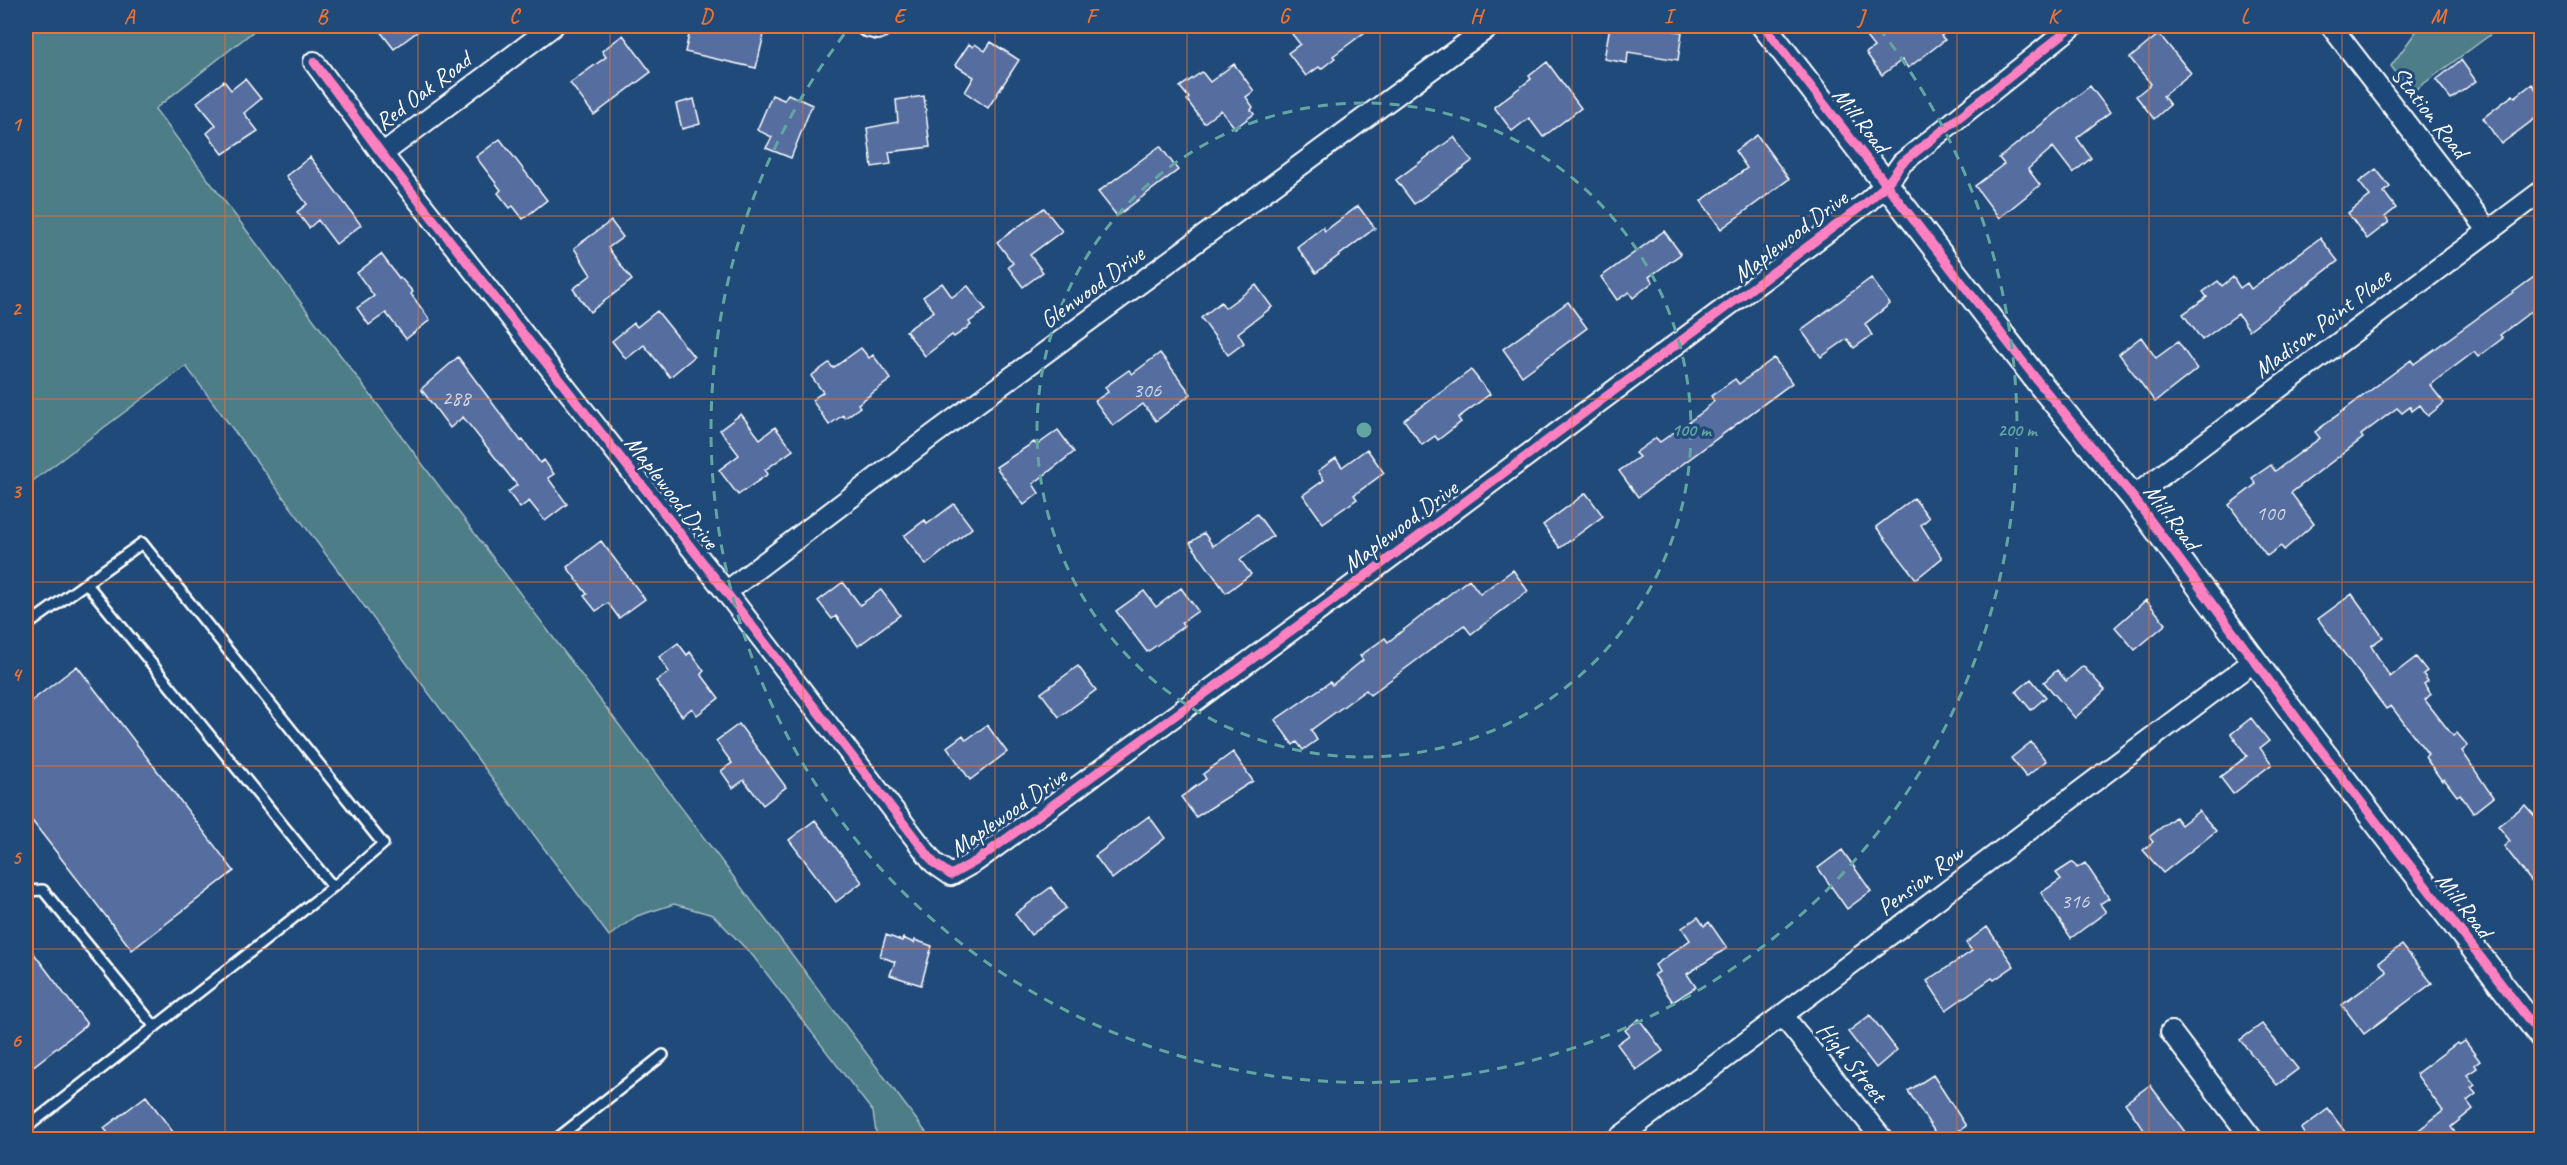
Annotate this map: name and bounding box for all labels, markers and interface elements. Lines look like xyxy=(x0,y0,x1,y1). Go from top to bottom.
text: A xyxy=(124,4,136,29)
text: B xyxy=(317,4,329,29)
text: C xyxy=(509,4,521,29)
text: D xyxy=(700,4,714,29)
text: E xyxy=(894,4,908,29)
text: F xyxy=(1086,4,1100,29)
text: G xyxy=(1279,4,1292,29)
text: H xyxy=(1470,4,1485,29)
text: I xyxy=(1664,4,1677,29)
text: J xyxy=(1856,4,1868,29)
text: K xyxy=(2048,4,2062,29)
text: L xyxy=(2241,4,2251,29)
text: M xyxy=(2431,4,2448,29)
street label: Red Oak Road xyxy=(369,43,480,137)
street label: Station Road xyxy=(2385,60,2477,167)
street label: Mill Road xyxy=(1826,81,1898,162)
text: 1 xyxy=(12,112,23,137)
street label: Maplewood Drive xyxy=(1727,182,1855,289)
street label: Glenwood Drive xyxy=(1034,238,1152,335)
street label: Madison Point Place xyxy=(2247,260,2398,384)
text: 2 xyxy=(12,296,23,321)
house number: 306 xyxy=(1133,377,1162,403)
house number: 288 xyxy=(442,385,473,411)
text: 100 m xyxy=(1672,419,1712,441)
text: 200 m xyxy=(1998,419,2038,441)
centre of rings xyxy=(1354,420,1374,440)
street label: Maplewood Drive xyxy=(618,429,727,557)
street label: Maplewood Drive xyxy=(1337,472,1465,579)
street label: Mill Road xyxy=(2137,478,2209,559)
text: 3 xyxy=(12,479,23,504)
house number: 100 xyxy=(2256,500,2286,526)
text: 4 xyxy=(12,662,24,687)
street label: Maplewood Drive xyxy=(944,759,1074,863)
street label: Pension Row xyxy=(1871,837,1970,922)
text: 5 xyxy=(12,845,23,870)
street label: Mill Road xyxy=(2429,866,2501,947)
house number: 316 xyxy=(2061,888,2090,914)
street label: High Street xyxy=(1810,1016,1895,1110)
text: 6 xyxy=(11,1028,22,1053)

